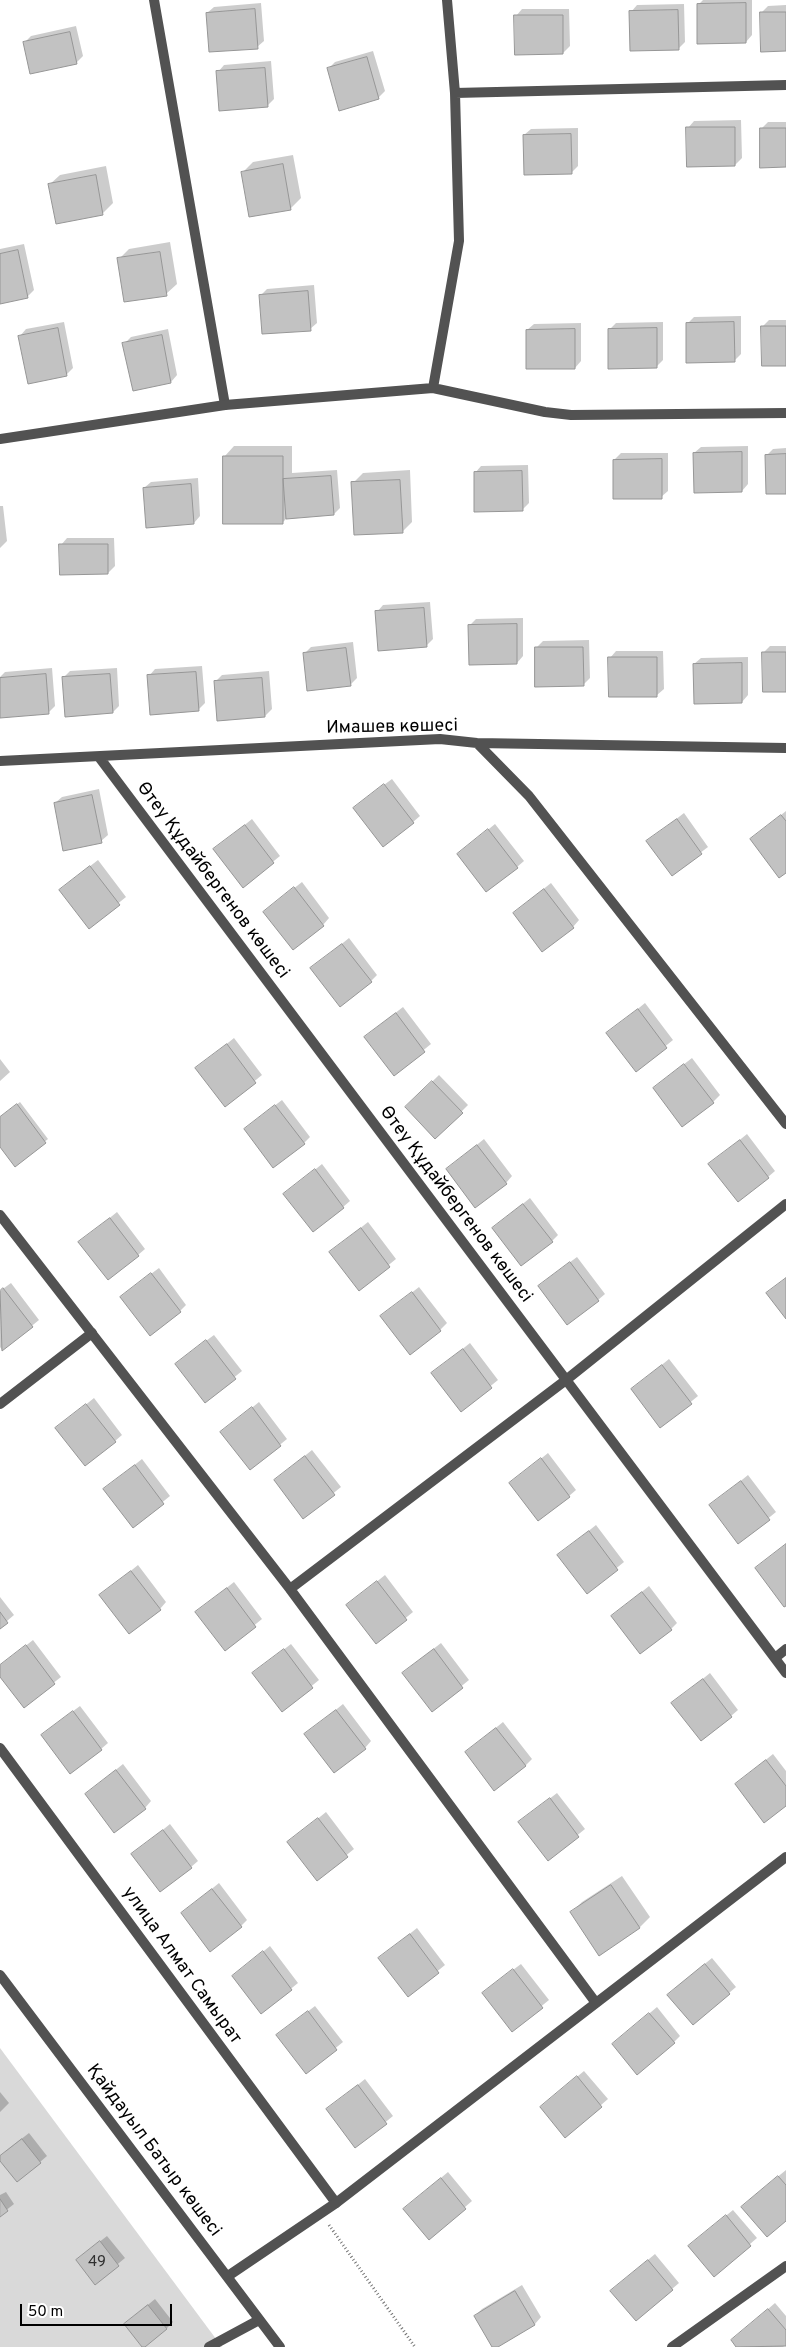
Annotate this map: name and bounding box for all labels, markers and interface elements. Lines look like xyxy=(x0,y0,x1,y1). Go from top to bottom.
street label: Имашев көшесі xyxy=(326,716,458,740)
street label: Өтеу Құдайбергенов көшесі xyxy=(131,778,293,984)
street label: Өтеу Құдайбергенов көшесі xyxy=(374,1102,536,1308)
street label: улица Алмат Самырат xyxy=(117,1883,245,2049)
street label: Қайдауыл Батыр көшесі xyxy=(81,2061,225,2241)
house number: 49 xyxy=(88,2254,106,2272)
scale bar xyxy=(22,2294,175,2326)
text: 50 m xyxy=(28,2303,63,2322)

